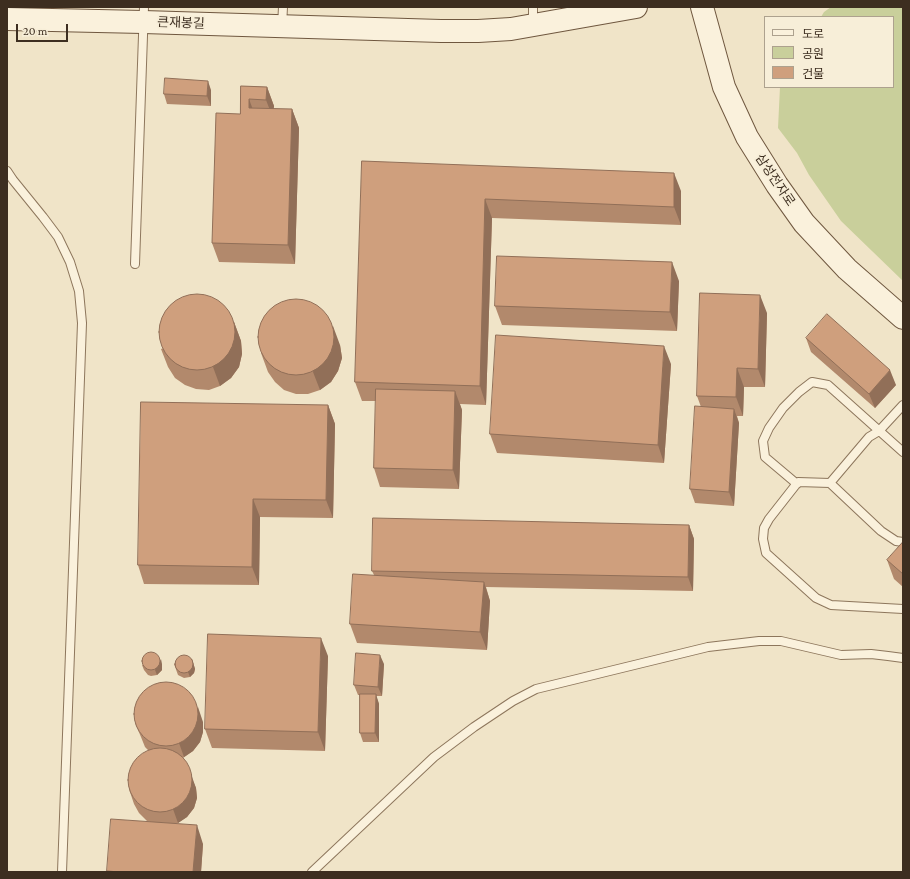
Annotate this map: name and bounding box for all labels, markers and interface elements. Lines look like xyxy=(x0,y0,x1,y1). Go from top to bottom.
street label: 큰재봉길 xyxy=(157,14,205,32)
scale bar xyxy=(18,16,70,42)
legend xyxy=(764,16,894,88)
text: 20 m xyxy=(23,24,47,38)
text: 도로 xyxy=(802,27,824,41)
text: 공원 xyxy=(802,47,824,61)
text: 건물 xyxy=(802,67,824,81)
street label: 삼성전자로 xyxy=(752,151,798,209)

